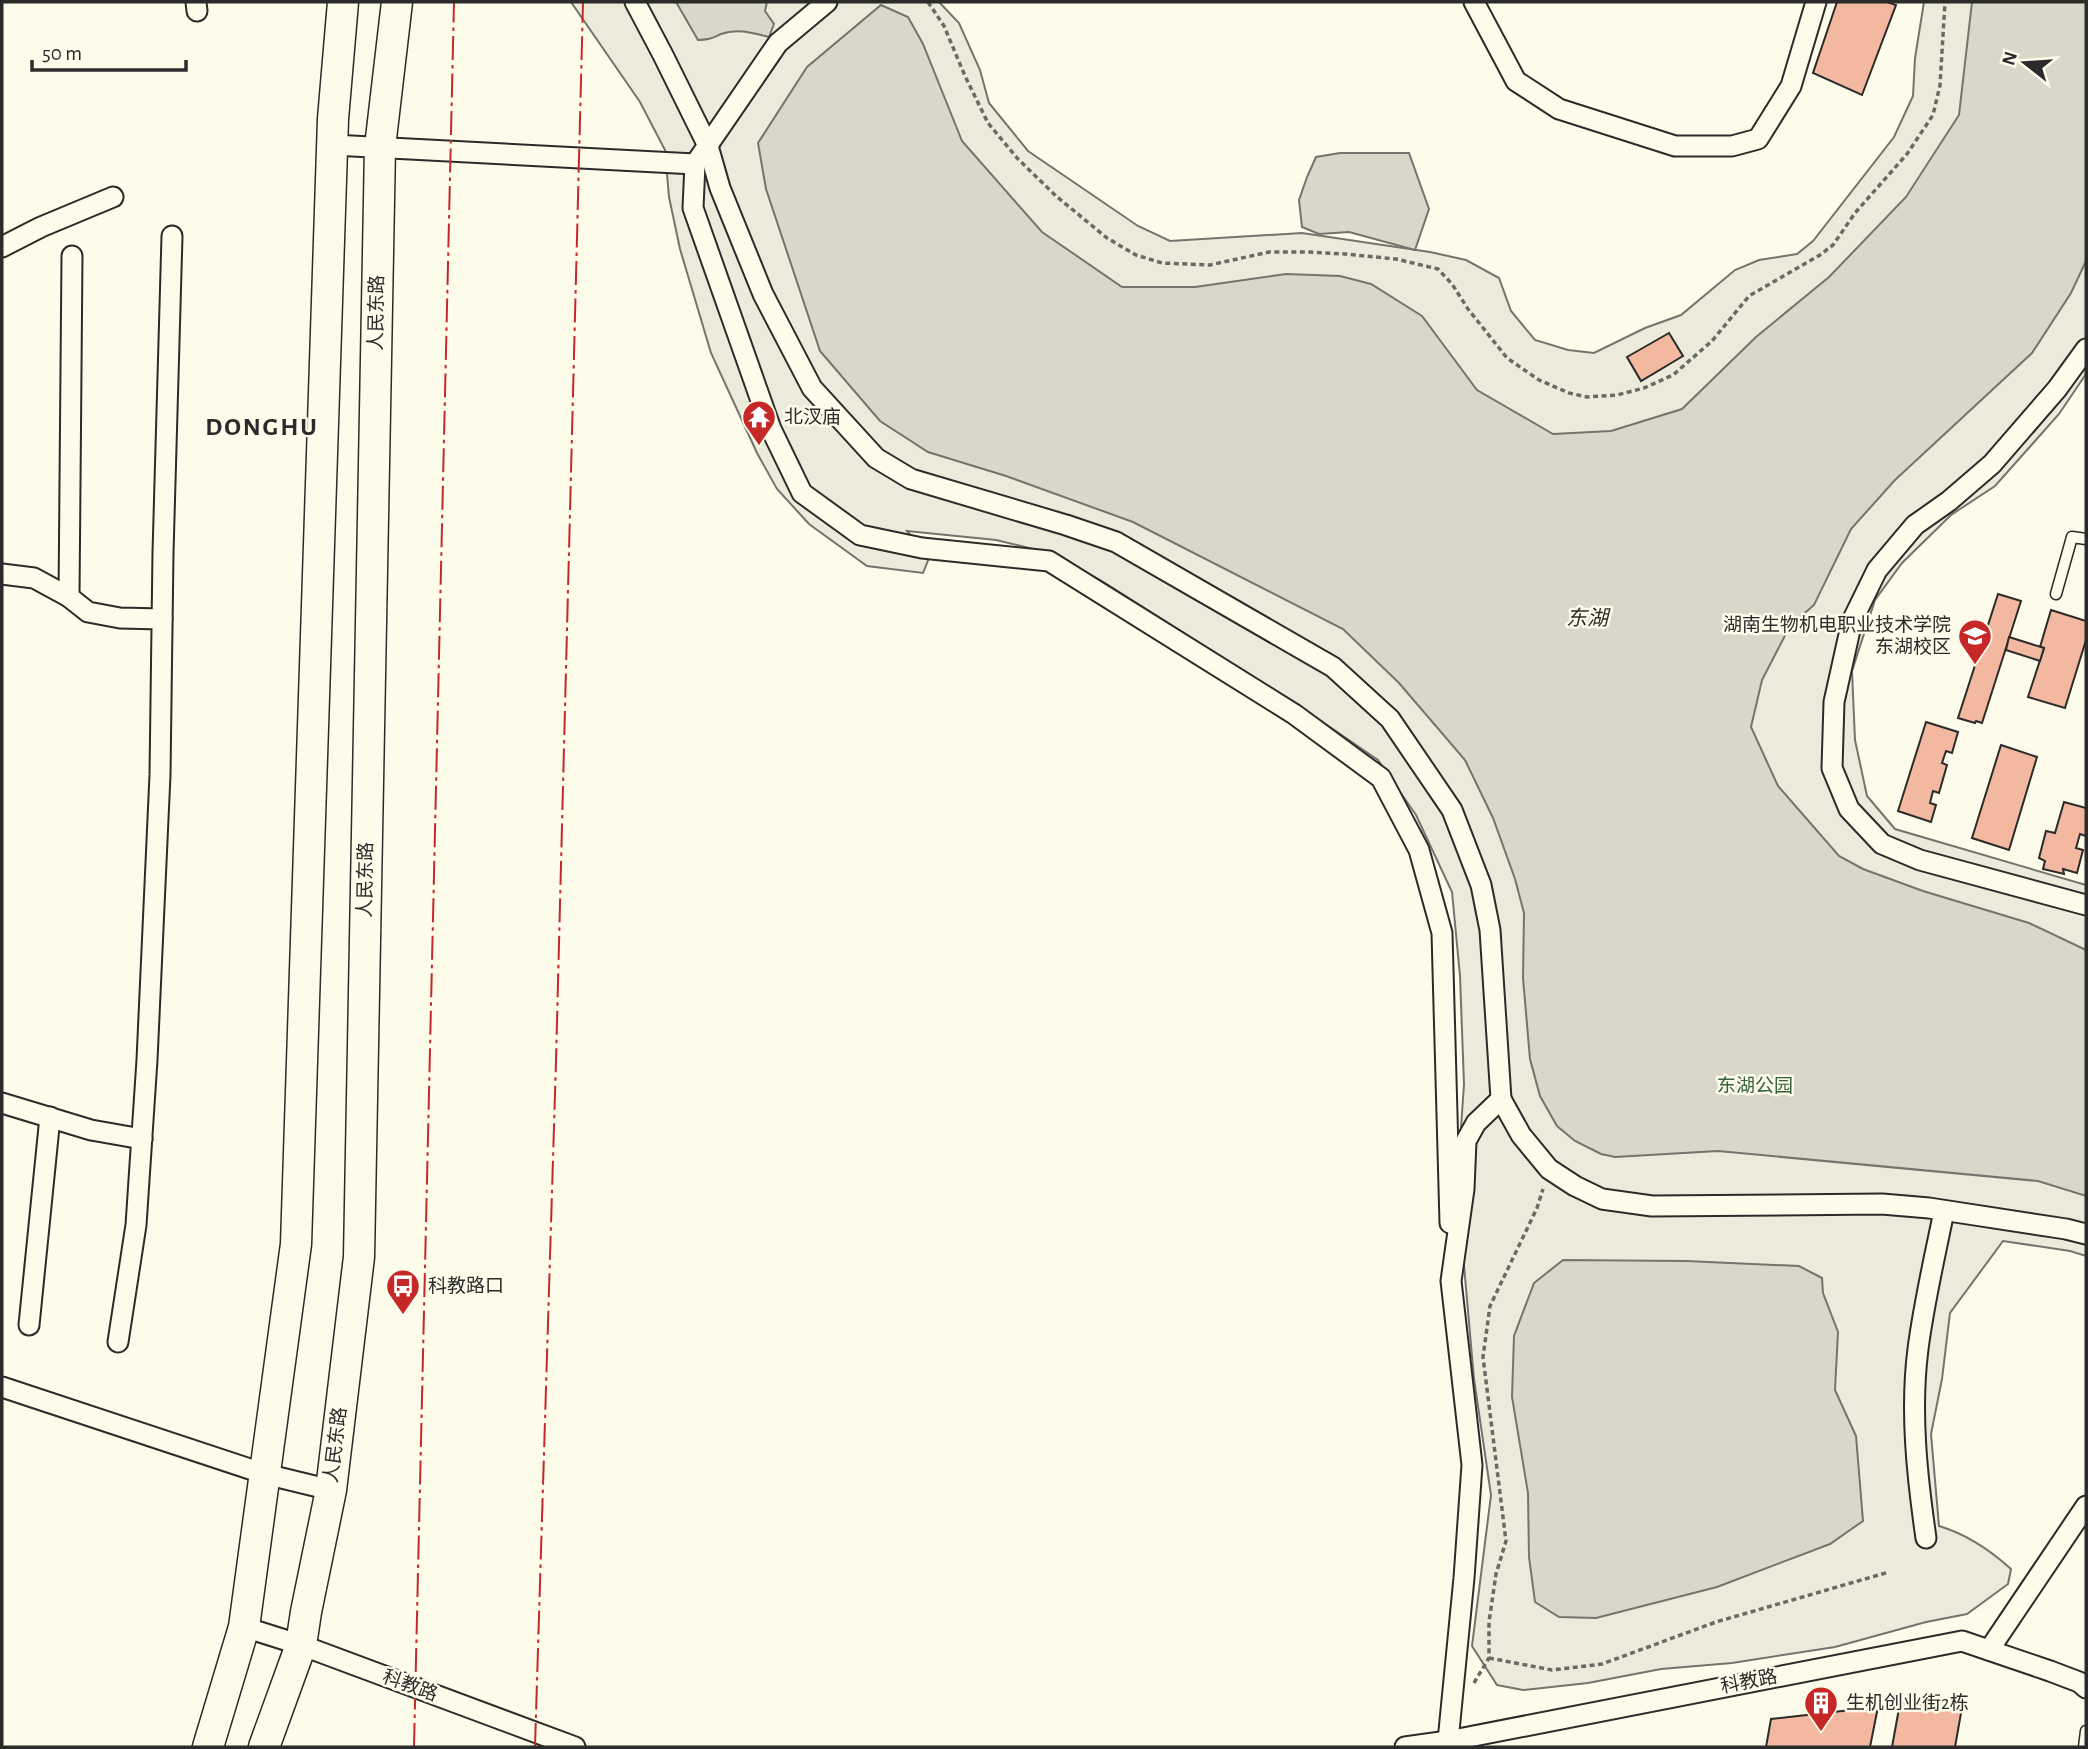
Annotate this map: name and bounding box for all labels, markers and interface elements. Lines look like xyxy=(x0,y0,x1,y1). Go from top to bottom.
scale bar xyxy=(32,28,186,72)
north arrow xyxy=(1990,28,2060,98)
text: 50 m xyxy=(42,43,82,64)
text: N xyxy=(1999,49,2021,68)
street label: 人民东路 xyxy=(365,275,387,351)
temple icon: 北汊庙 xyxy=(740,398,778,447)
place label: 北汊庙 xyxy=(784,407,841,427)
district label: DONGHU xyxy=(205,414,319,440)
water label: 东湖 xyxy=(1566,607,1611,629)
place label: 湖南生物机电职业技术学院 东湖校区 xyxy=(1723,614,1951,657)
school or university icon: 湖南生物机电职业技术学院 东湖校区 xyxy=(1956,617,1994,666)
street label: 人民东路 xyxy=(354,842,376,918)
park label: 东湖公园 xyxy=(1717,1075,1793,1096)
bus stop icon: 科教路口 xyxy=(384,1267,422,1316)
place label: 科教路口 xyxy=(428,1276,504,1296)
street label: 人民东路 xyxy=(320,1406,350,1484)
street label: 科教路 xyxy=(380,1666,440,1705)
street label: 科教路 xyxy=(1719,1666,1779,1697)
building icon: 生机创业街2栋 xyxy=(1802,1684,1840,1733)
place label: 生机创业街2栋 xyxy=(1846,1692,1969,1713)

